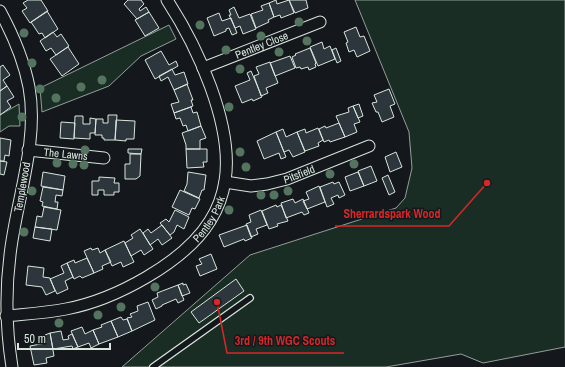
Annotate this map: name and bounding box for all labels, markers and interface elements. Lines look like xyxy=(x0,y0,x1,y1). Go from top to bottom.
street label: Pentley Close xyxy=(233,28,290,62)
street label: The Lawns xyxy=(43,145,89,163)
street label: Templewood xyxy=(11,161,33,213)
street label: Pitsfield xyxy=(282,162,317,187)
street label: Pentley Park xyxy=(190,194,228,245)
callout: Sherrardspark Wood xyxy=(335,202,449,226)
text: Sherrardspark Wood xyxy=(343,206,441,222)
scale bar xyxy=(18,325,110,351)
callout: 3rd / 9th WGC Scouts xyxy=(227,329,344,353)
text: 50 m xyxy=(24,331,46,347)
text: 3rd / 9th WGC Scouts xyxy=(235,333,336,349)

